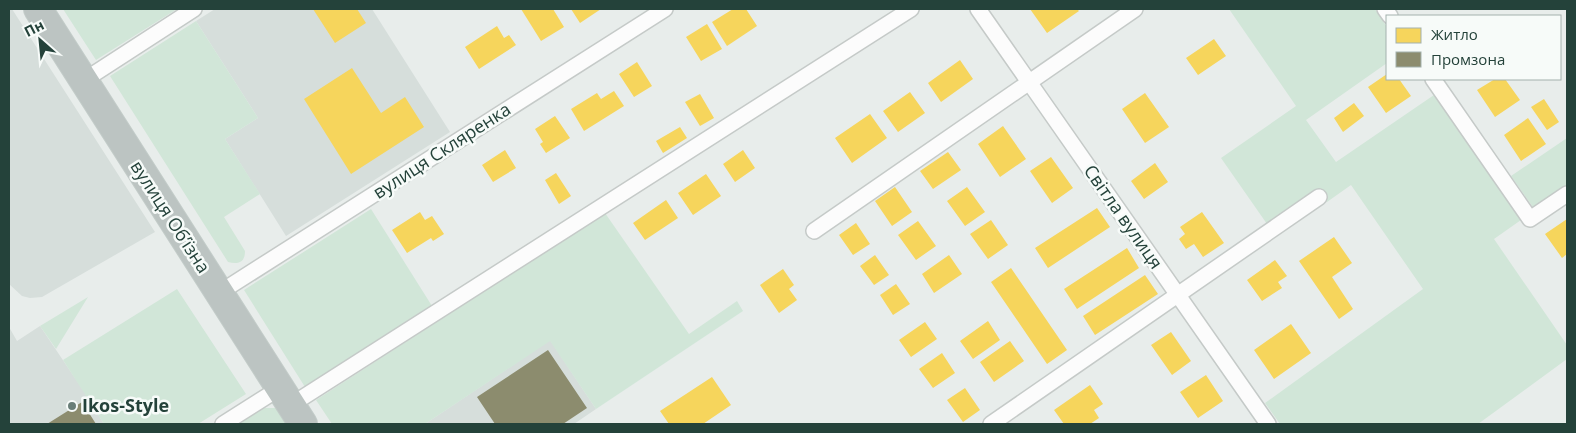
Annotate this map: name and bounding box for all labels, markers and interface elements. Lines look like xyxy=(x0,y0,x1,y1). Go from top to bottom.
north arrow xyxy=(15,15,65,65)
text: Пн xyxy=(21,15,47,41)
legend xyxy=(1386,15,1561,80)
text: Житло xyxy=(1431,24,1478,44)
text: Промзона xyxy=(1431,49,1505,69)
street label: вулиця Скляренка xyxy=(368,97,515,204)
street label: вулиця Об’їзна xyxy=(126,156,216,277)
street label: Світла вулиця xyxy=(1079,160,1169,273)
place label: Ikos-Style xyxy=(82,393,169,417)
marker: Ikos-Style xyxy=(66,400,78,412)

